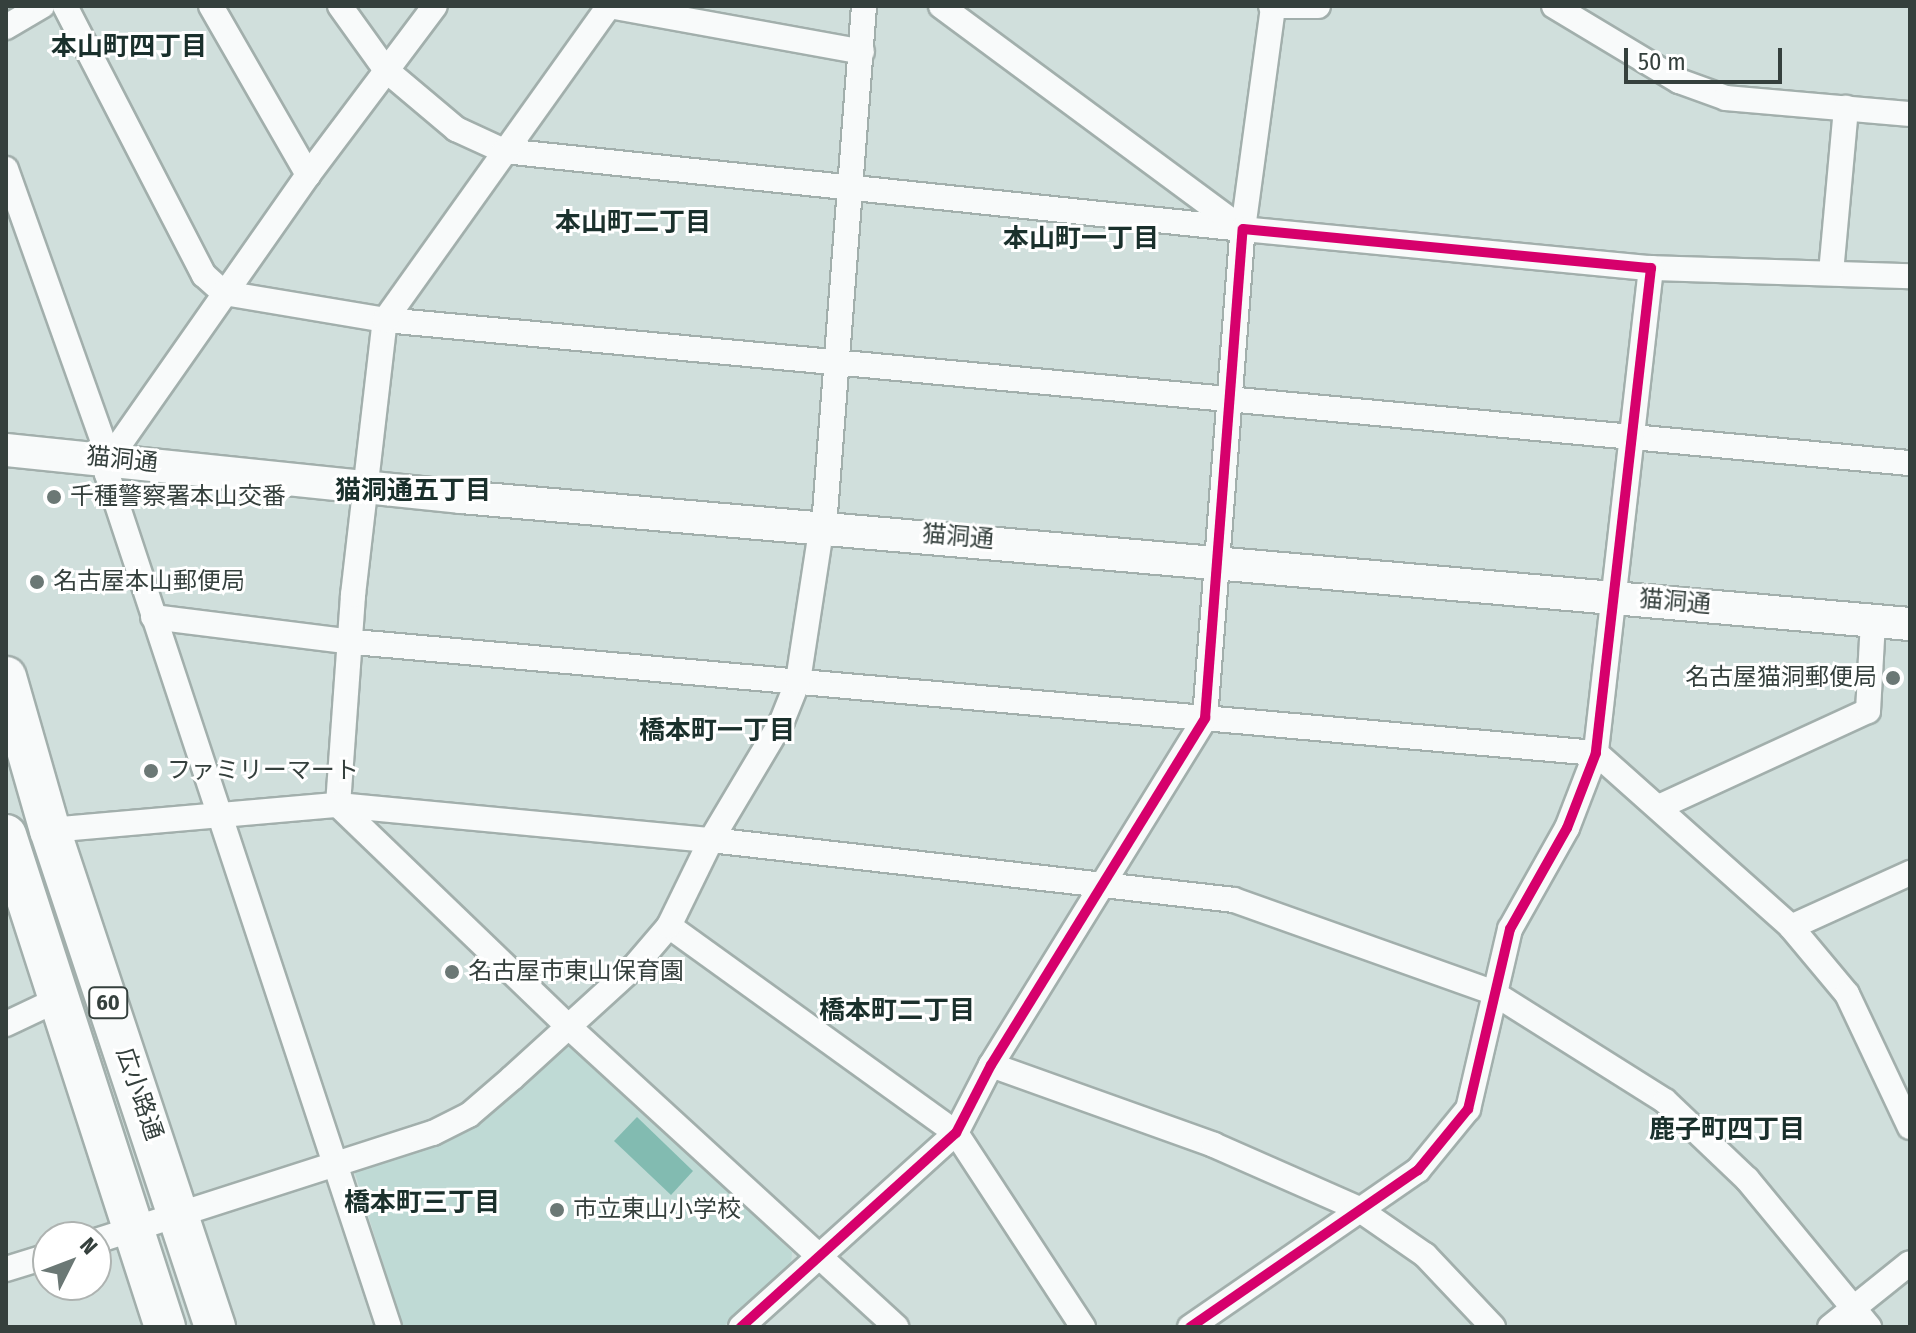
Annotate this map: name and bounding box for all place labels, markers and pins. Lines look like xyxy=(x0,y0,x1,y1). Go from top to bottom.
place label: 千種警察署本山交番 xyxy=(70,483,286,511)
marker: 千種警察署本山交番 xyxy=(45,488,63,506)
place label: 名古屋本山郵便局 xyxy=(53,568,245,596)
marker: 名古屋本山郵便局 xyxy=(28,573,46,591)
place label: 名古屋猫洞郵便局 xyxy=(1685,664,1877,692)
marker: 名古屋猫洞郵便局 xyxy=(1884,669,1902,687)
place label: ファミリーマート xyxy=(167,757,359,785)
marker: ファミリーマート xyxy=(142,762,160,780)
place label: 名古屋市東山保育園 xyxy=(468,958,684,986)
marker: 名古屋市東山保育園 xyxy=(443,963,461,981)
place label: 市立東山小学校 xyxy=(573,1196,741,1224)
marker: 市立東山小学校 xyxy=(548,1201,566,1219)

